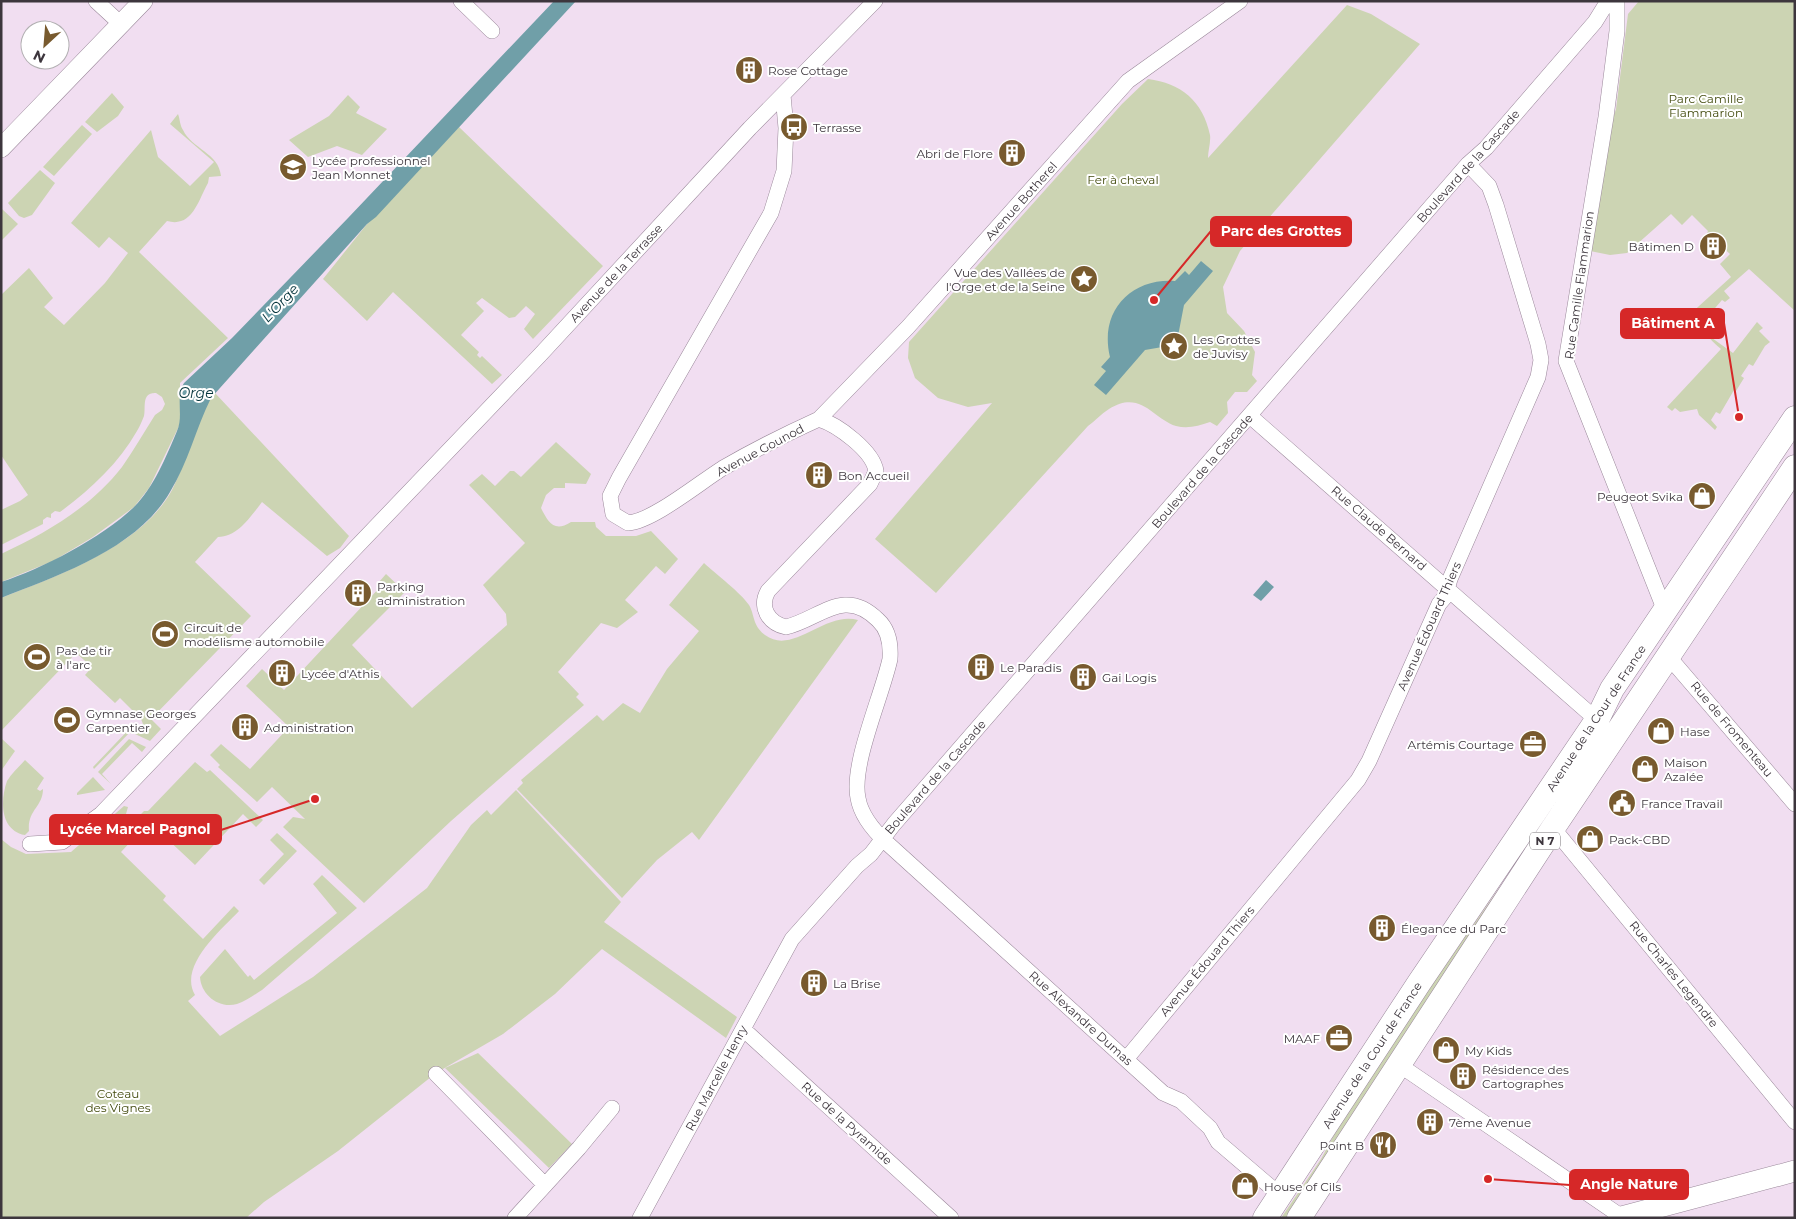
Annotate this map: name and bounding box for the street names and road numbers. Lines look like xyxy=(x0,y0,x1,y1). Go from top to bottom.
street label: Boulevard de la Cascade xyxy=(1413,106,1523,226)
street label: Avenue Botherel xyxy=(982,159,1060,243)
street label: Rue Camille Flammarion xyxy=(1561,210,1597,360)
street label: Avenue de la Terrasse xyxy=(567,221,665,325)
street label: Boulevard de la Cascade xyxy=(1148,411,1256,531)
street label: Avenue Gounod xyxy=(714,421,806,479)
street label: Rue Claude Bernard xyxy=(1328,482,1430,574)
street label: Avenue Édouard Thiers xyxy=(1394,559,1464,693)
street label: Avenue de la Cour de France xyxy=(1543,642,1649,794)
street label: Rue de Fromenteau xyxy=(1688,678,1776,780)
street label: Boulevard de la Cascade xyxy=(881,717,989,837)
road number: N 7 xyxy=(1530,832,1560,849)
street label: Avenue Édouard Thiers xyxy=(1157,903,1258,1019)
street label: Rue Charles Legendre xyxy=(1626,918,1722,1030)
street label: Rue Alexandre Dumas xyxy=(1026,967,1136,1069)
street label: Avenue de la Cour de France xyxy=(1319,979,1425,1131)
street label: Rue Marcelle Henry xyxy=(682,1022,750,1133)
street label: Rue de la Pyramide xyxy=(799,1078,895,1168)

